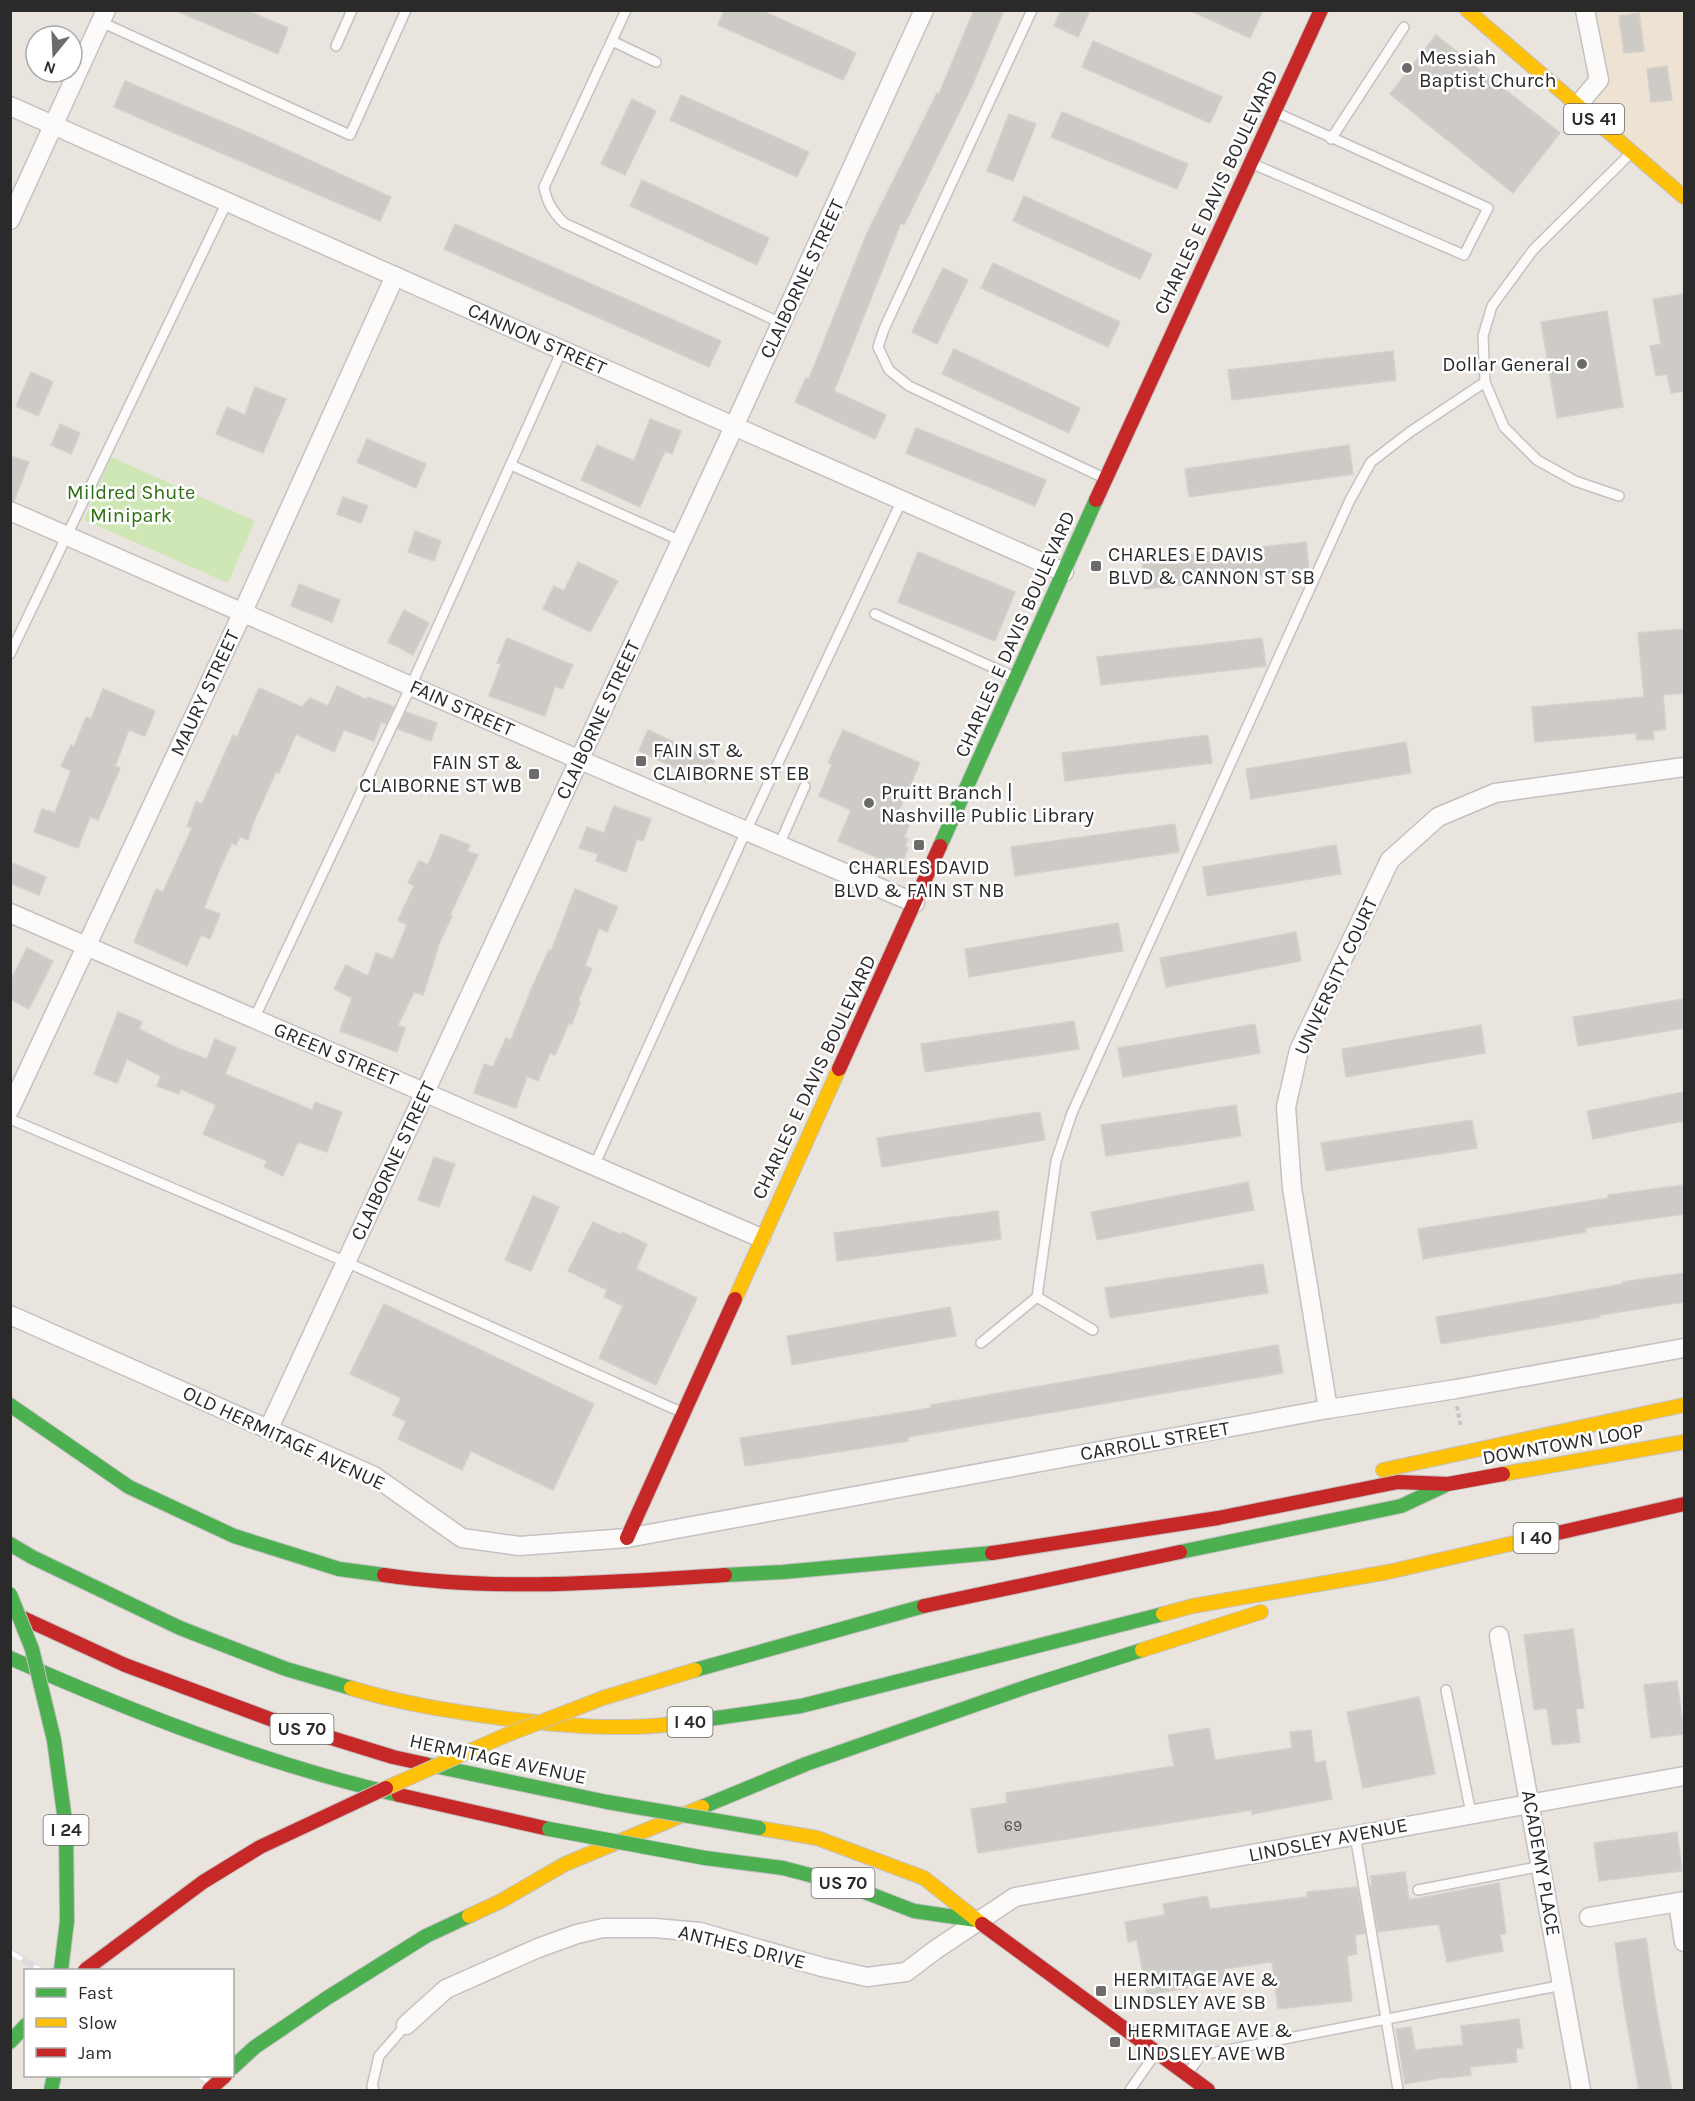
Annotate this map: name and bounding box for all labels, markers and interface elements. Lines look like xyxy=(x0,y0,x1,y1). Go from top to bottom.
north arrow xyxy=(24,24,84,84)
place label: Messiah Baptist Church xyxy=(1419,46,1556,92)
text: N xyxy=(41,57,58,79)
marker: Messiah Baptist Church xyxy=(1400,61,1414,75)
street label: CHARLES E DAVIS BOULEVARD xyxy=(1149,66,1283,318)
road number: US 41 xyxy=(1564,104,1624,134)
street label: CLAIBORNE STREET xyxy=(755,196,849,362)
street label: CANNON STREET xyxy=(464,298,610,380)
place label: Dollar General xyxy=(1442,353,1570,376)
marker: Dollar General xyxy=(1575,357,1589,371)
park label: Mildred Shute Minipark xyxy=(67,481,195,527)
street label: CHARLES E DAVIS BOULEVARD xyxy=(950,507,1080,761)
place label: CHARLES E DAVIS BLVD & CANNON ST SB xyxy=(1108,543,1315,589)
marker: CHARLES E DAVIS BLVD & CANNON ST SB xyxy=(1089,559,1103,573)
street label: MAURY STREET xyxy=(166,626,244,760)
street label: CLAIBORNE STREET xyxy=(551,637,645,803)
street label: FAIN STREET xyxy=(406,675,518,741)
place label: FAIN ST & CLAIBORNE ST EB xyxy=(653,739,809,785)
place label: FAIN ST & CLAIBORNE ST WB xyxy=(359,751,522,797)
marker: FAIN ST & CLAIBORNE ST EB xyxy=(634,754,648,768)
marker: FAIN ST & CLAIBORNE ST WB xyxy=(527,767,541,781)
place label: Pruitt Branch | Nashville Public Library xyxy=(881,781,1094,827)
marker: Pruitt Branch | Nashville Public Library xyxy=(862,796,876,810)
marker: CHARLES DAVID BLVD & FAIN ST NB xyxy=(912,838,926,852)
place label: CHARLES DAVID BLVD & FAIN ST NB xyxy=(834,856,1004,902)
street label: UNIVERSITY COURT xyxy=(1289,894,1383,1058)
street label: CHARLES E DAVIS BOULEVARD xyxy=(747,951,881,1203)
street label: GREEN STREET xyxy=(270,1017,402,1091)
street label: CLAIBORNE STREET xyxy=(346,1078,440,1244)
street label: OLD HERMITAGE AVENUE xyxy=(179,1381,389,1495)
street label: CARROLL STREET xyxy=(1078,1417,1232,1465)
street label: DOWNTOWN LOOP xyxy=(1481,1419,1645,1469)
road number: I 40 xyxy=(1514,1523,1558,1553)
road number: I 40 xyxy=(668,1707,712,1737)
road number: US 70 xyxy=(270,1714,334,1744)
street label: HERMITAGE AVENUE xyxy=(407,1729,589,1789)
street label: ACADEMY PLACE xyxy=(1517,1788,1565,1938)
street label: LINDSLEY AVENUE xyxy=(1246,1813,1410,1867)
road number: I 24 xyxy=(44,1815,88,1845)
house number: 69 xyxy=(1004,1816,1022,1835)
road number: US 70 xyxy=(812,1868,874,1898)
street label: ANTHES DRIVE xyxy=(676,1920,808,1974)
place label: HERMITAGE AVE & LINDSLEY AVE SB xyxy=(1113,1968,1278,2014)
legend xyxy=(24,1969,234,2077)
text: Fast xyxy=(78,1982,113,2004)
marker: HERMITAGE AVE & LINDSLEY AVE SB xyxy=(1094,1984,1108,1998)
text: Slow xyxy=(78,2012,117,2034)
place label: HERMITAGE AVE & LINDSLEY AVE WB xyxy=(1127,2019,1292,2065)
marker: HERMITAGE AVE & LINDSLEY AVE WB xyxy=(1108,2035,1122,2049)
text: Jam xyxy=(78,2042,112,2064)

